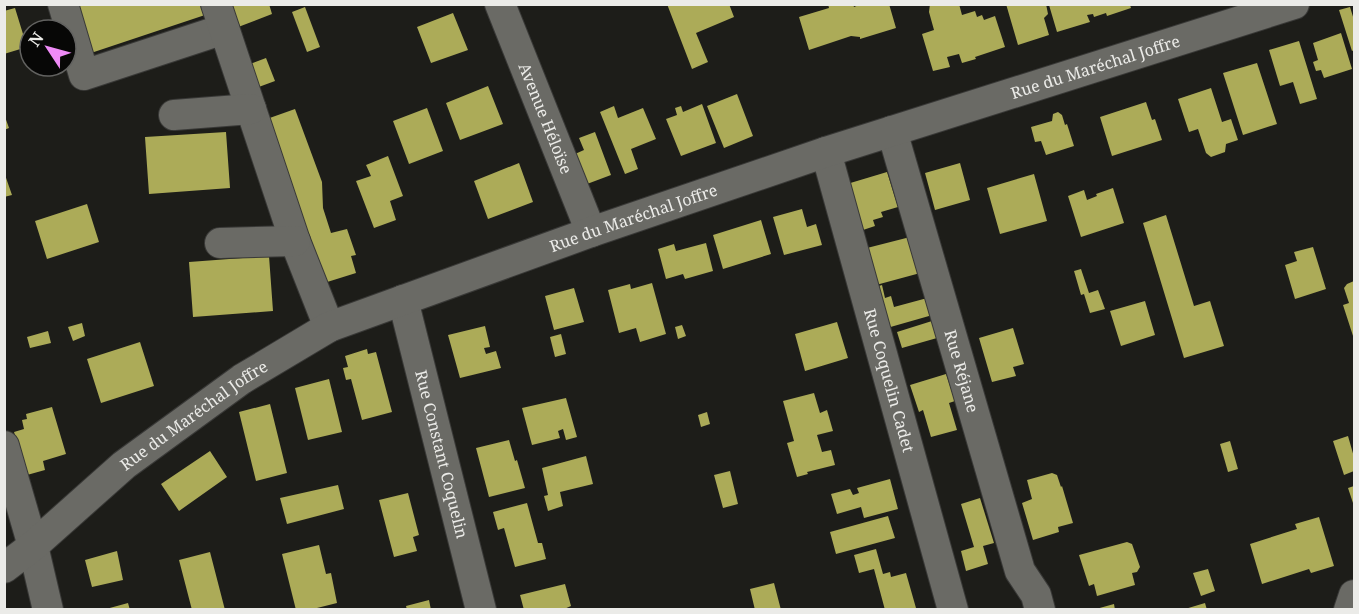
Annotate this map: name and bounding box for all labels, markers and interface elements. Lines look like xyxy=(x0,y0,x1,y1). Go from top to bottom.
north arrow xyxy=(18,18,78,78)
text: N xyxy=(23,27,49,51)
street label: Rue du Maréchal Joffre xyxy=(1008,30,1183,104)
street label: Avenue Héloïse xyxy=(514,59,578,177)
street label: Rue du Maréchal Joffre xyxy=(546,179,720,257)
street label: Rue Coquelin Cadet xyxy=(859,306,920,455)
street label: Rue Réjane xyxy=(939,327,984,415)
street label: Rue du Maréchal Joffre xyxy=(116,355,272,475)
street label: Rue Constant Coquelin xyxy=(410,368,474,541)

